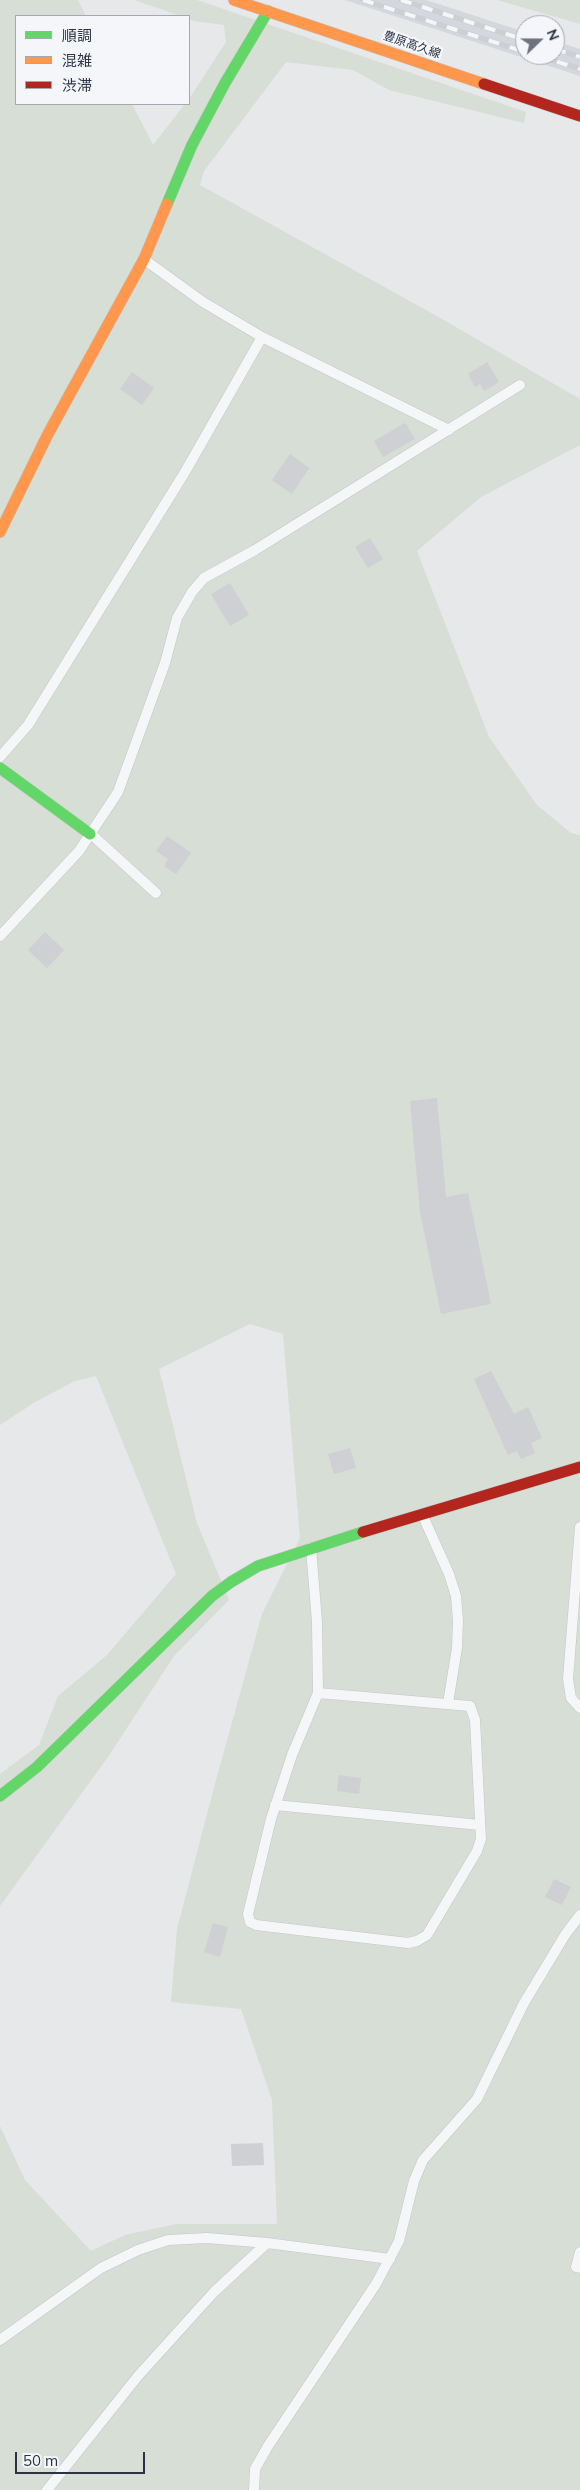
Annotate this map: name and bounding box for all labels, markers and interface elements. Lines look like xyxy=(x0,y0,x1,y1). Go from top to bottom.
legend xyxy=(15,15,190,105)
north arrow xyxy=(515,15,565,65)
text: 順調 xyxy=(62,26,92,45)
text: N xyxy=(543,26,563,43)
street label: 豊原高久線 xyxy=(381,28,443,62)
text: 混雑 xyxy=(62,51,92,70)
text: 渋滞 xyxy=(62,76,92,95)
scale bar xyxy=(18,2442,148,2474)
text: 50 m xyxy=(23,2451,58,2470)

